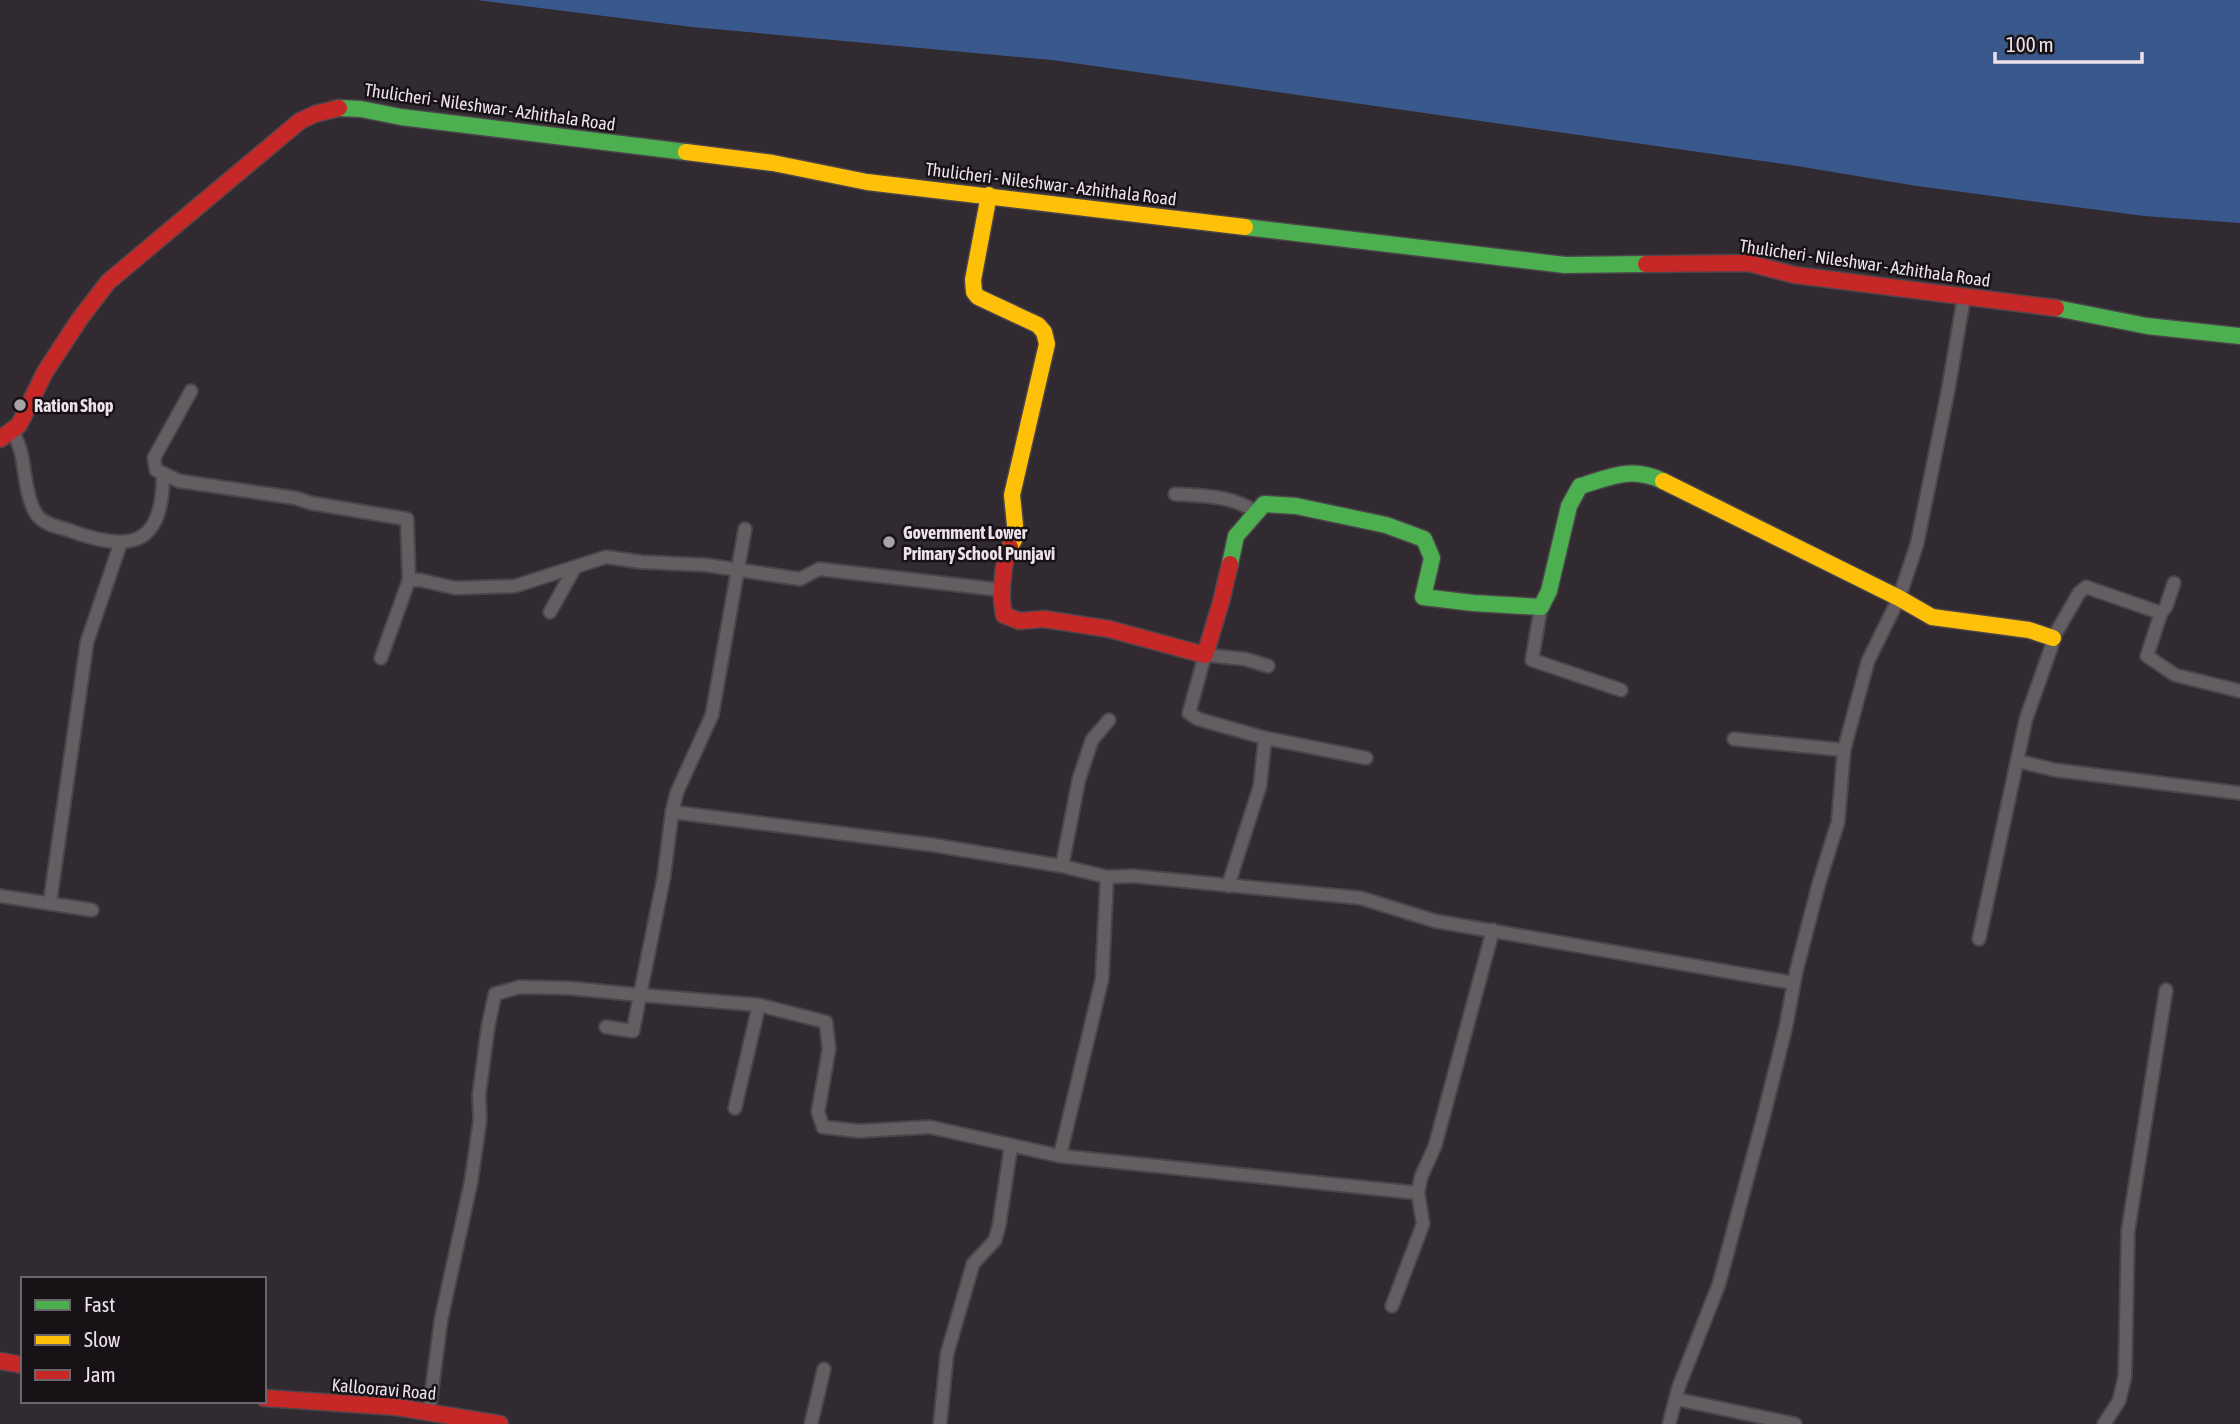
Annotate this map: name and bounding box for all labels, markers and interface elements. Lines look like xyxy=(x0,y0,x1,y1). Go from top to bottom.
scale bar xyxy=(1995,21,2142,65)
text: 100 m xyxy=(2006,32,2054,56)
street label: Thulicheri - Nileshwar - Azhithala Road xyxy=(363,79,617,135)
street label: Thulicheri - Nileshwar - Azhithala Road xyxy=(924,158,1178,210)
street label: Thulicheri - Nileshwar - Azhithala Road xyxy=(1738,235,1992,291)
place label: Ration Shop xyxy=(34,395,114,416)
marker: Ration Shop xyxy=(12,397,28,413)
place label: Government Lower Primary School Punjavi xyxy=(903,522,1055,564)
marker: Government Lower Primary School Punjavi xyxy=(881,534,897,550)
legend xyxy=(21,1277,266,1403)
text: Fast xyxy=(84,1292,115,1316)
text: Slow xyxy=(84,1327,121,1351)
text: Jam xyxy=(84,1362,116,1386)
street label: Kallooravi Road xyxy=(331,1374,437,1404)

